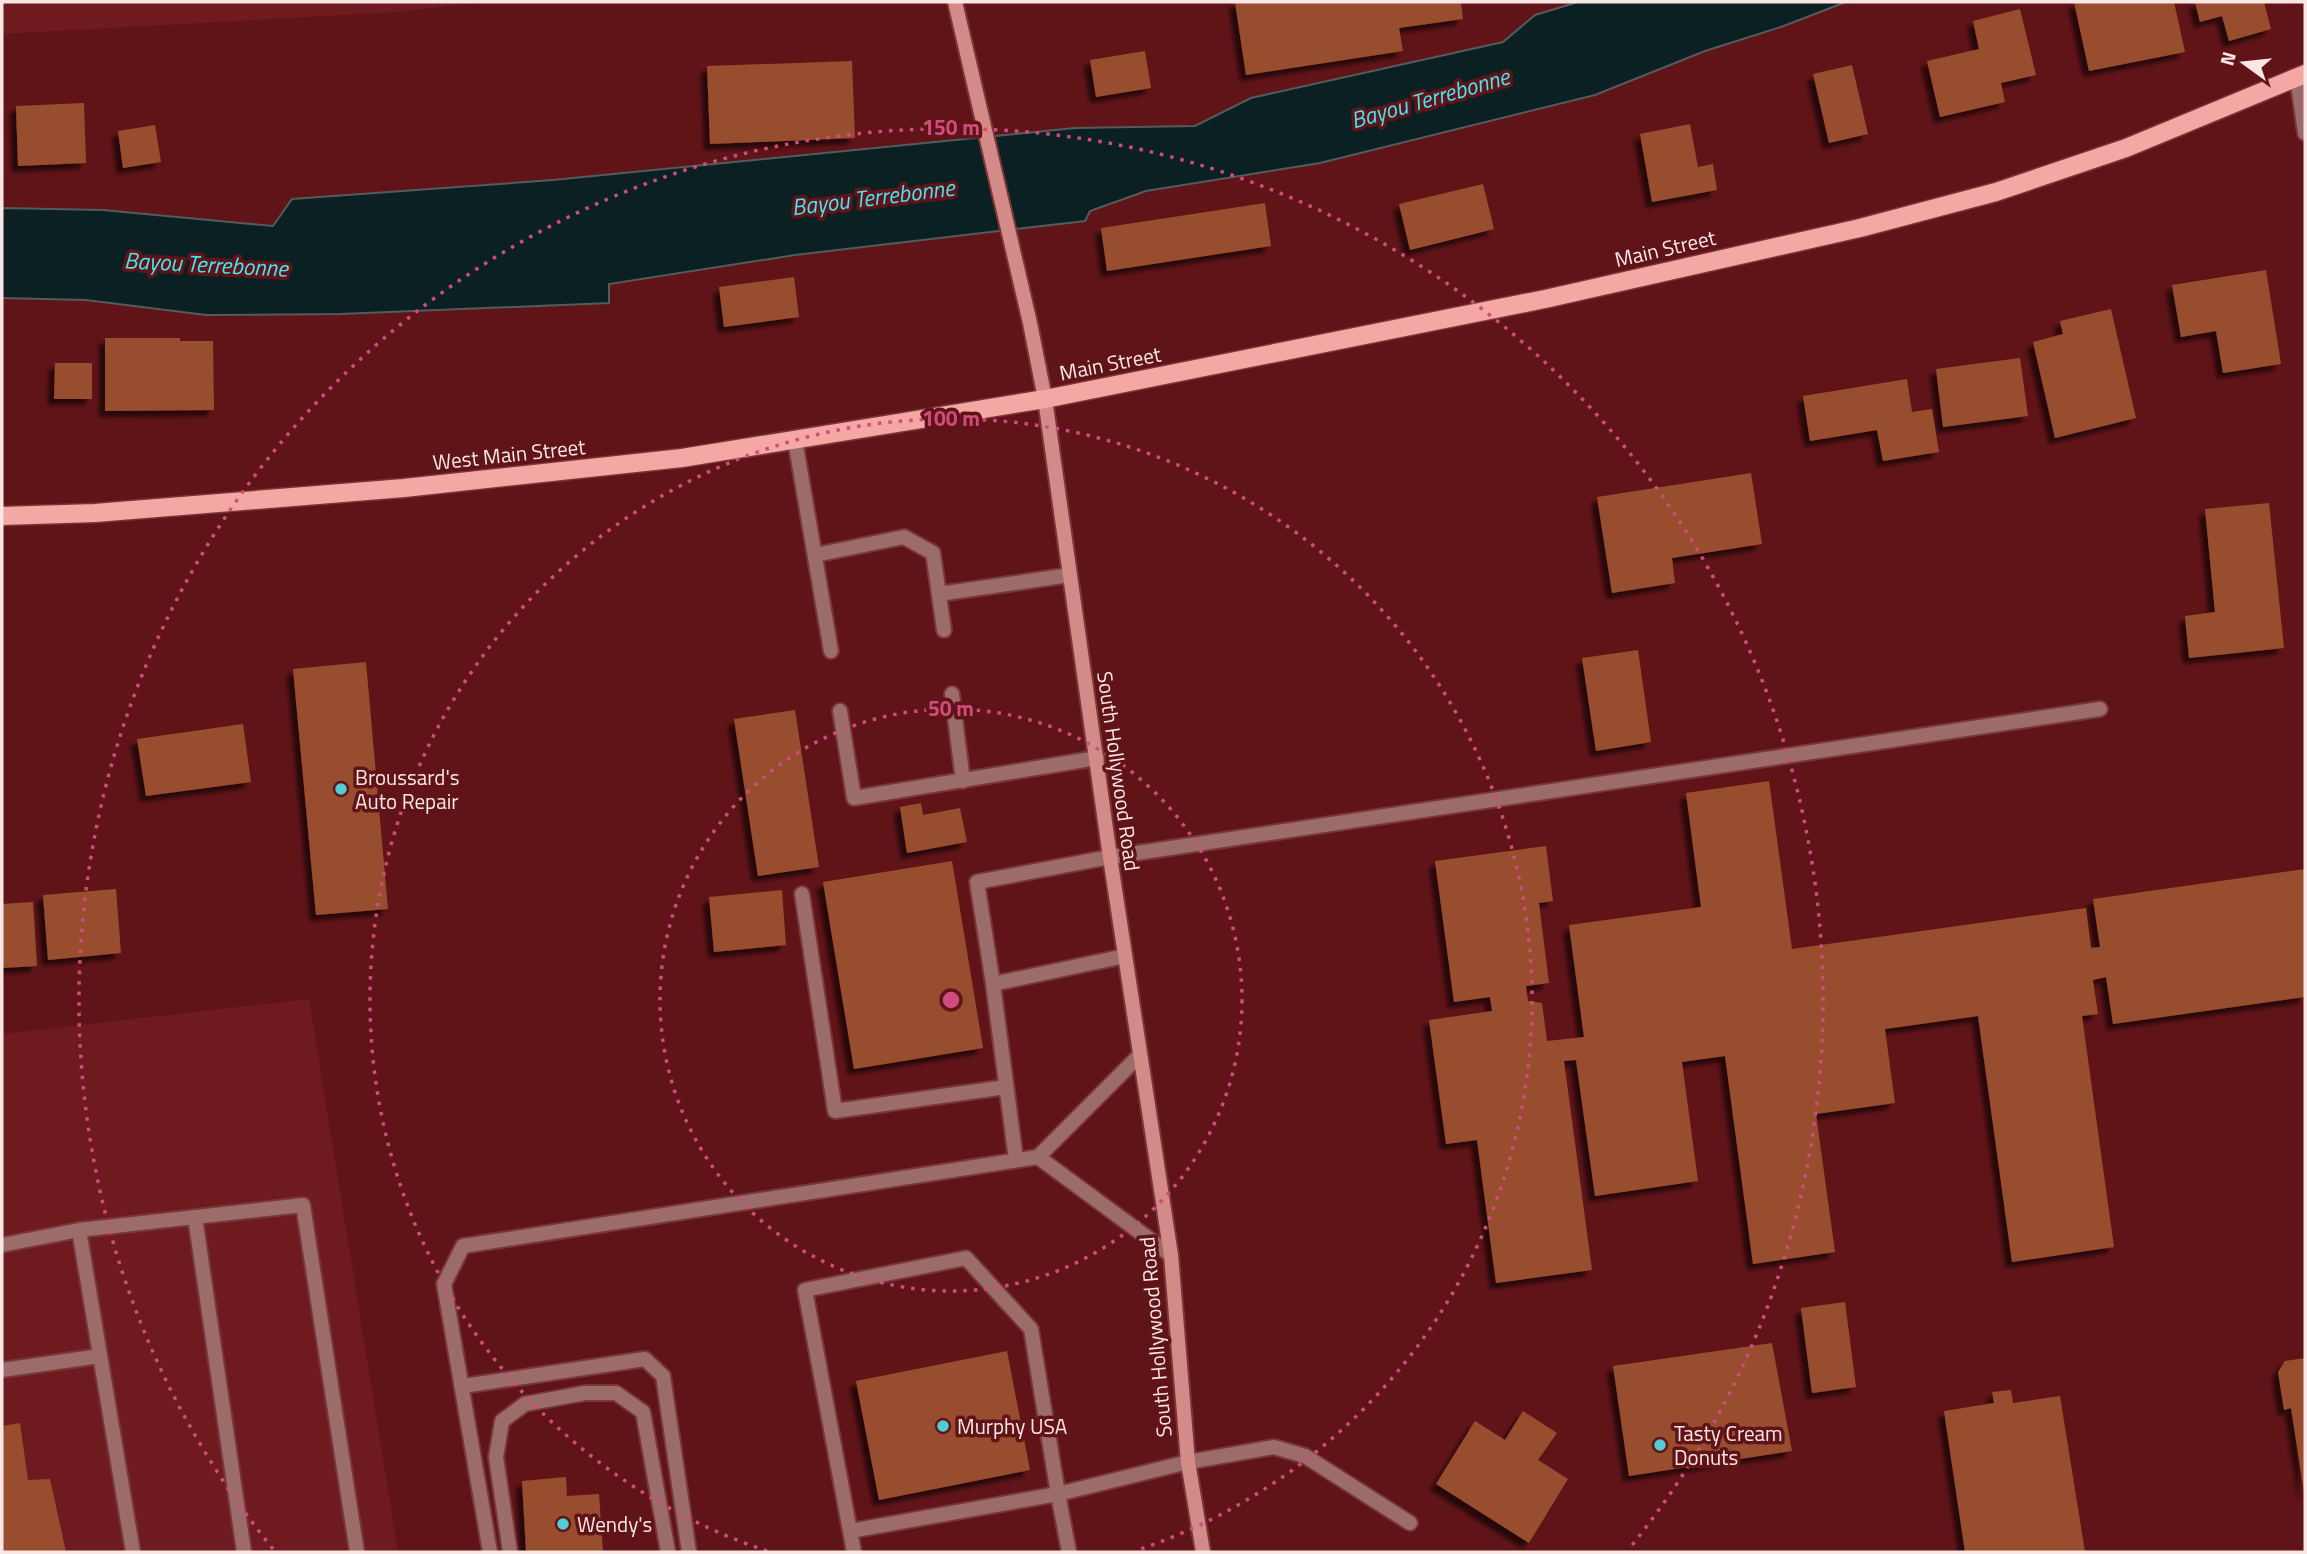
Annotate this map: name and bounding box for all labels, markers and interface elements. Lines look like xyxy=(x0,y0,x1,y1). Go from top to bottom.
north arrow xyxy=(2209,28,2279,98)
text: N xyxy=(2211,48,2243,69)
water label: Bayou Terrebonne xyxy=(1347,58,1515,137)
text: 150 m xyxy=(922,111,980,143)
water label: Bayou Terrebonne xyxy=(790,169,958,224)
street label: Main Street xyxy=(1611,221,1719,275)
water label: Bayou Terrebonne xyxy=(123,242,290,286)
street label: Main Street xyxy=(1056,337,1164,389)
text: 100 m xyxy=(922,402,980,434)
street label: West Main Street xyxy=(431,430,588,478)
street label: South Hollywood Road xyxy=(1089,669,1149,873)
text: 50 m xyxy=(928,692,974,724)
place label: Broussard's Auto Repair xyxy=(355,761,459,817)
marker: Broussard's Auto Repair xyxy=(333,781,349,797)
centre of rings xyxy=(939,988,963,1012)
street label: South Hollywood Road xyxy=(1130,1235,1180,1439)
place label: Murphy USA xyxy=(957,1410,1068,1442)
place label: Tasty Cream Donuts xyxy=(1674,1417,1783,1473)
marker: Murphy USA xyxy=(935,1418,951,1434)
marker: Tasty Cream Donuts xyxy=(1652,1437,1668,1453)
place label: Wendy's xyxy=(577,1508,652,1540)
marker: Wendy's xyxy=(555,1516,571,1532)

